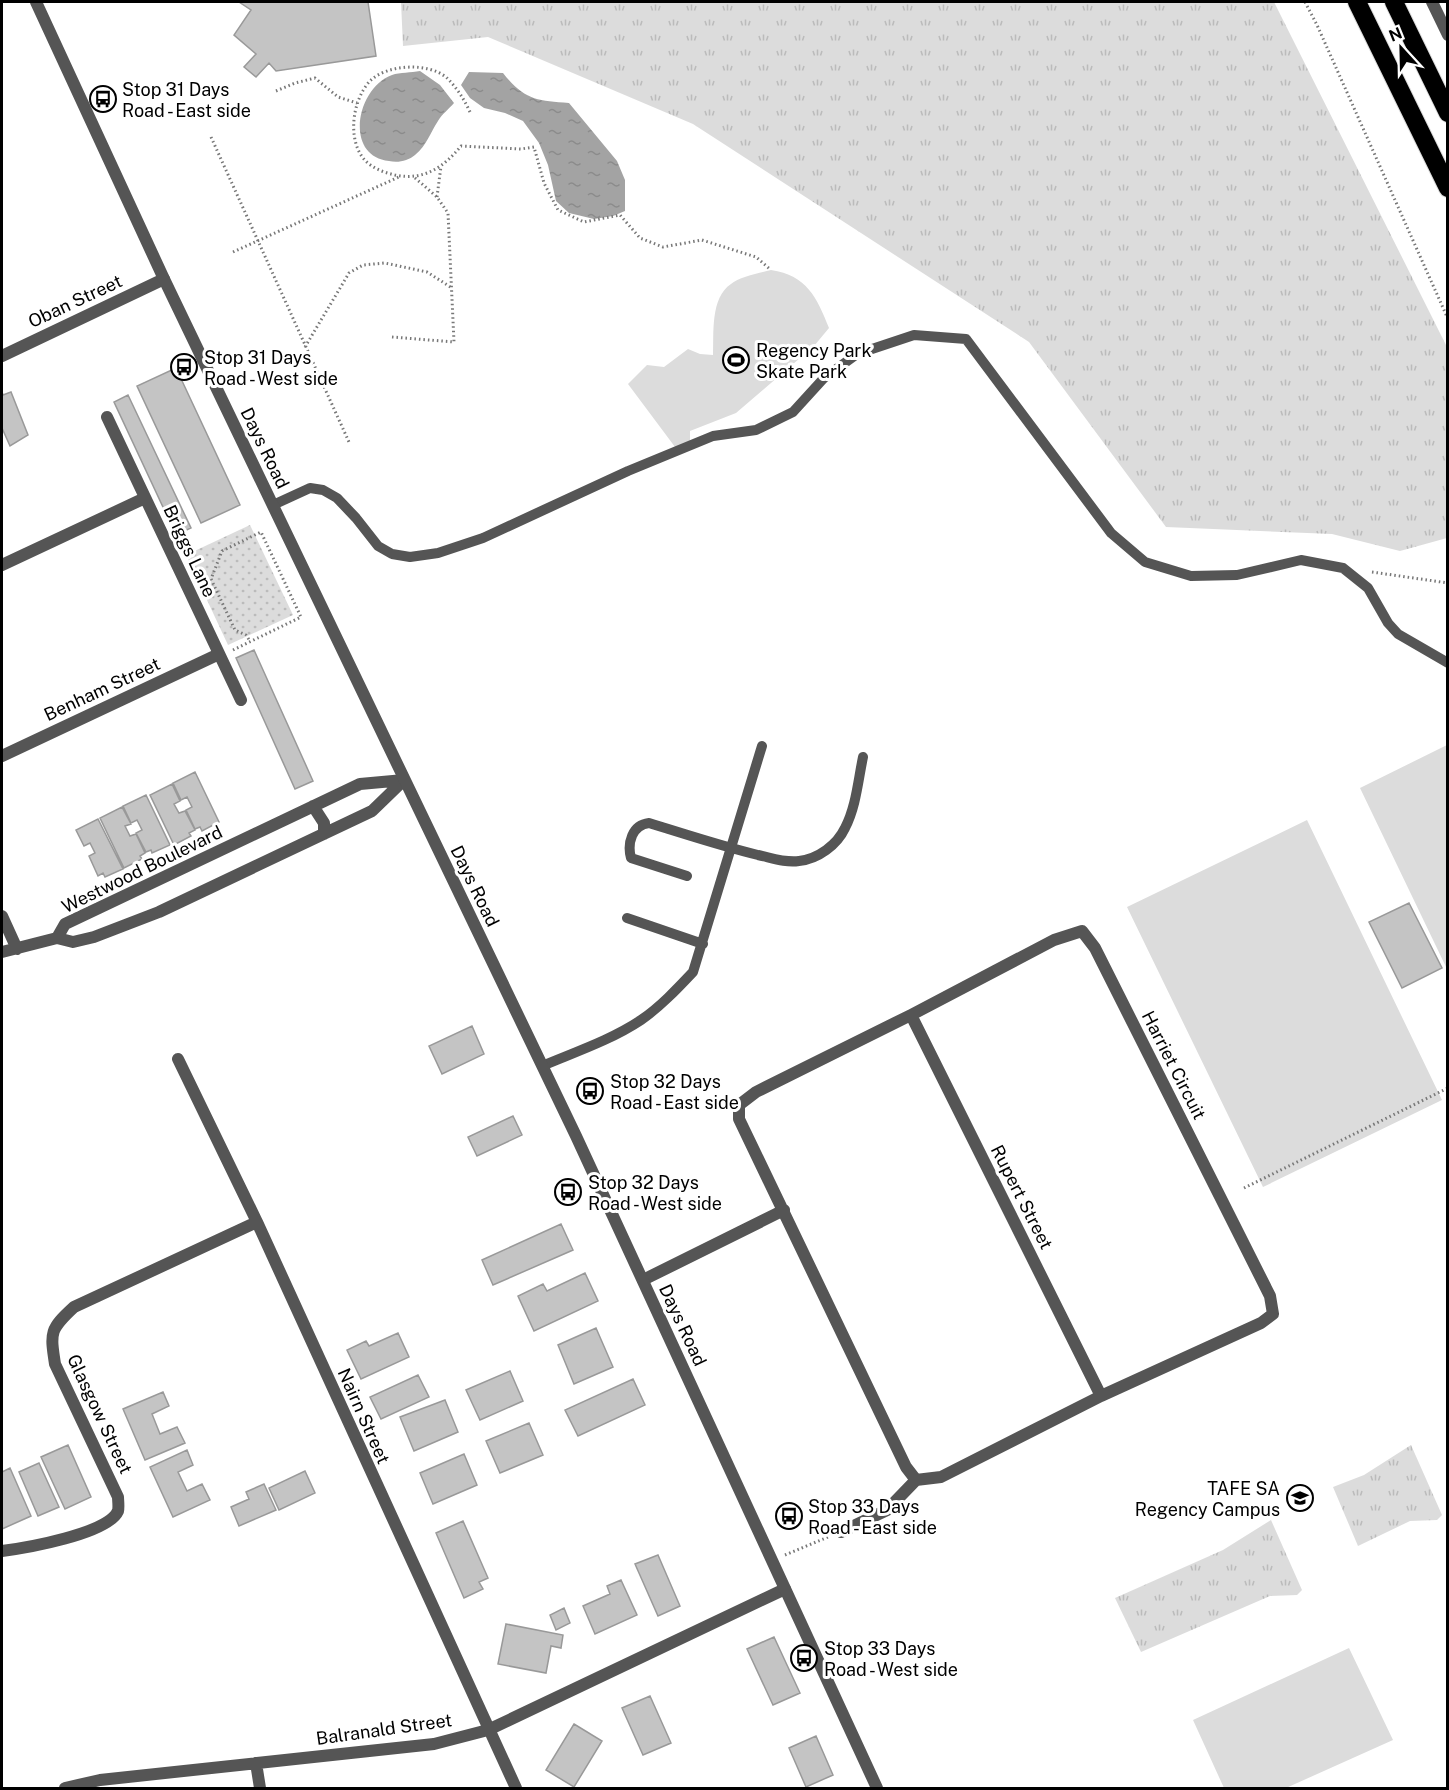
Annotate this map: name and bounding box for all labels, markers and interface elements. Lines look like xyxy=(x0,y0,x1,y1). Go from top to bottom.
north arrow xyxy=(1371,18,1431,78)
text: N xyxy=(1386,23,1405,46)
place label: Stop 31 Days Road - East side xyxy=(122,79,251,121)
bus stop icon: Stop 31 Days Road - East side xyxy=(88,84,118,114)
street label: Oban Street xyxy=(25,270,125,332)
place label: Regency Park Skate Park xyxy=(756,340,872,382)
sports icon: Regency Park Skate Park xyxy=(721,345,751,375)
place label: Stop 31 Days Road - West side xyxy=(204,347,338,389)
bus stop icon: Stop 31 Days Road - West side xyxy=(169,352,199,382)
street label: Days Road xyxy=(236,404,294,492)
street label: Briggs Lane xyxy=(159,502,221,600)
street label: Benham Street xyxy=(41,653,163,725)
street label: Westwood Boulevard xyxy=(58,821,226,917)
street label: Days Road xyxy=(446,842,504,930)
street label: Harriet Circuit xyxy=(1138,1007,1210,1123)
place label: Stop 32 Days Road - East side xyxy=(610,1071,739,1113)
bus stop icon: Stop 32 Days Road - East side xyxy=(575,1076,605,1106)
street label: Rupert Street xyxy=(987,1141,1057,1253)
place label: Stop 32 Days Road - West side xyxy=(588,1172,722,1214)
bus stop icon: Stop 32 Days Road - West side xyxy=(553,1177,583,1207)
street label: Days Road xyxy=(655,1281,711,1369)
street label: Glasgow Street xyxy=(63,1351,137,1477)
street label: Nairn Street xyxy=(334,1365,394,1467)
place label: TAFE SA Regency Campus xyxy=(1135,1478,1280,1520)
school or university icon: TAFE SA Regency Campus xyxy=(1285,1483,1315,1513)
place label: Stop 33 Days Road - East side xyxy=(808,1496,937,1538)
bus stop icon: Stop 33 Days Road - East side xyxy=(774,1501,804,1531)
place label: Stop 33 Days Road - West side xyxy=(824,1638,958,1680)
bus stop icon: Stop 33 Days Road - West side xyxy=(789,1643,819,1673)
street label: Balranald Street xyxy=(315,1709,453,1749)

